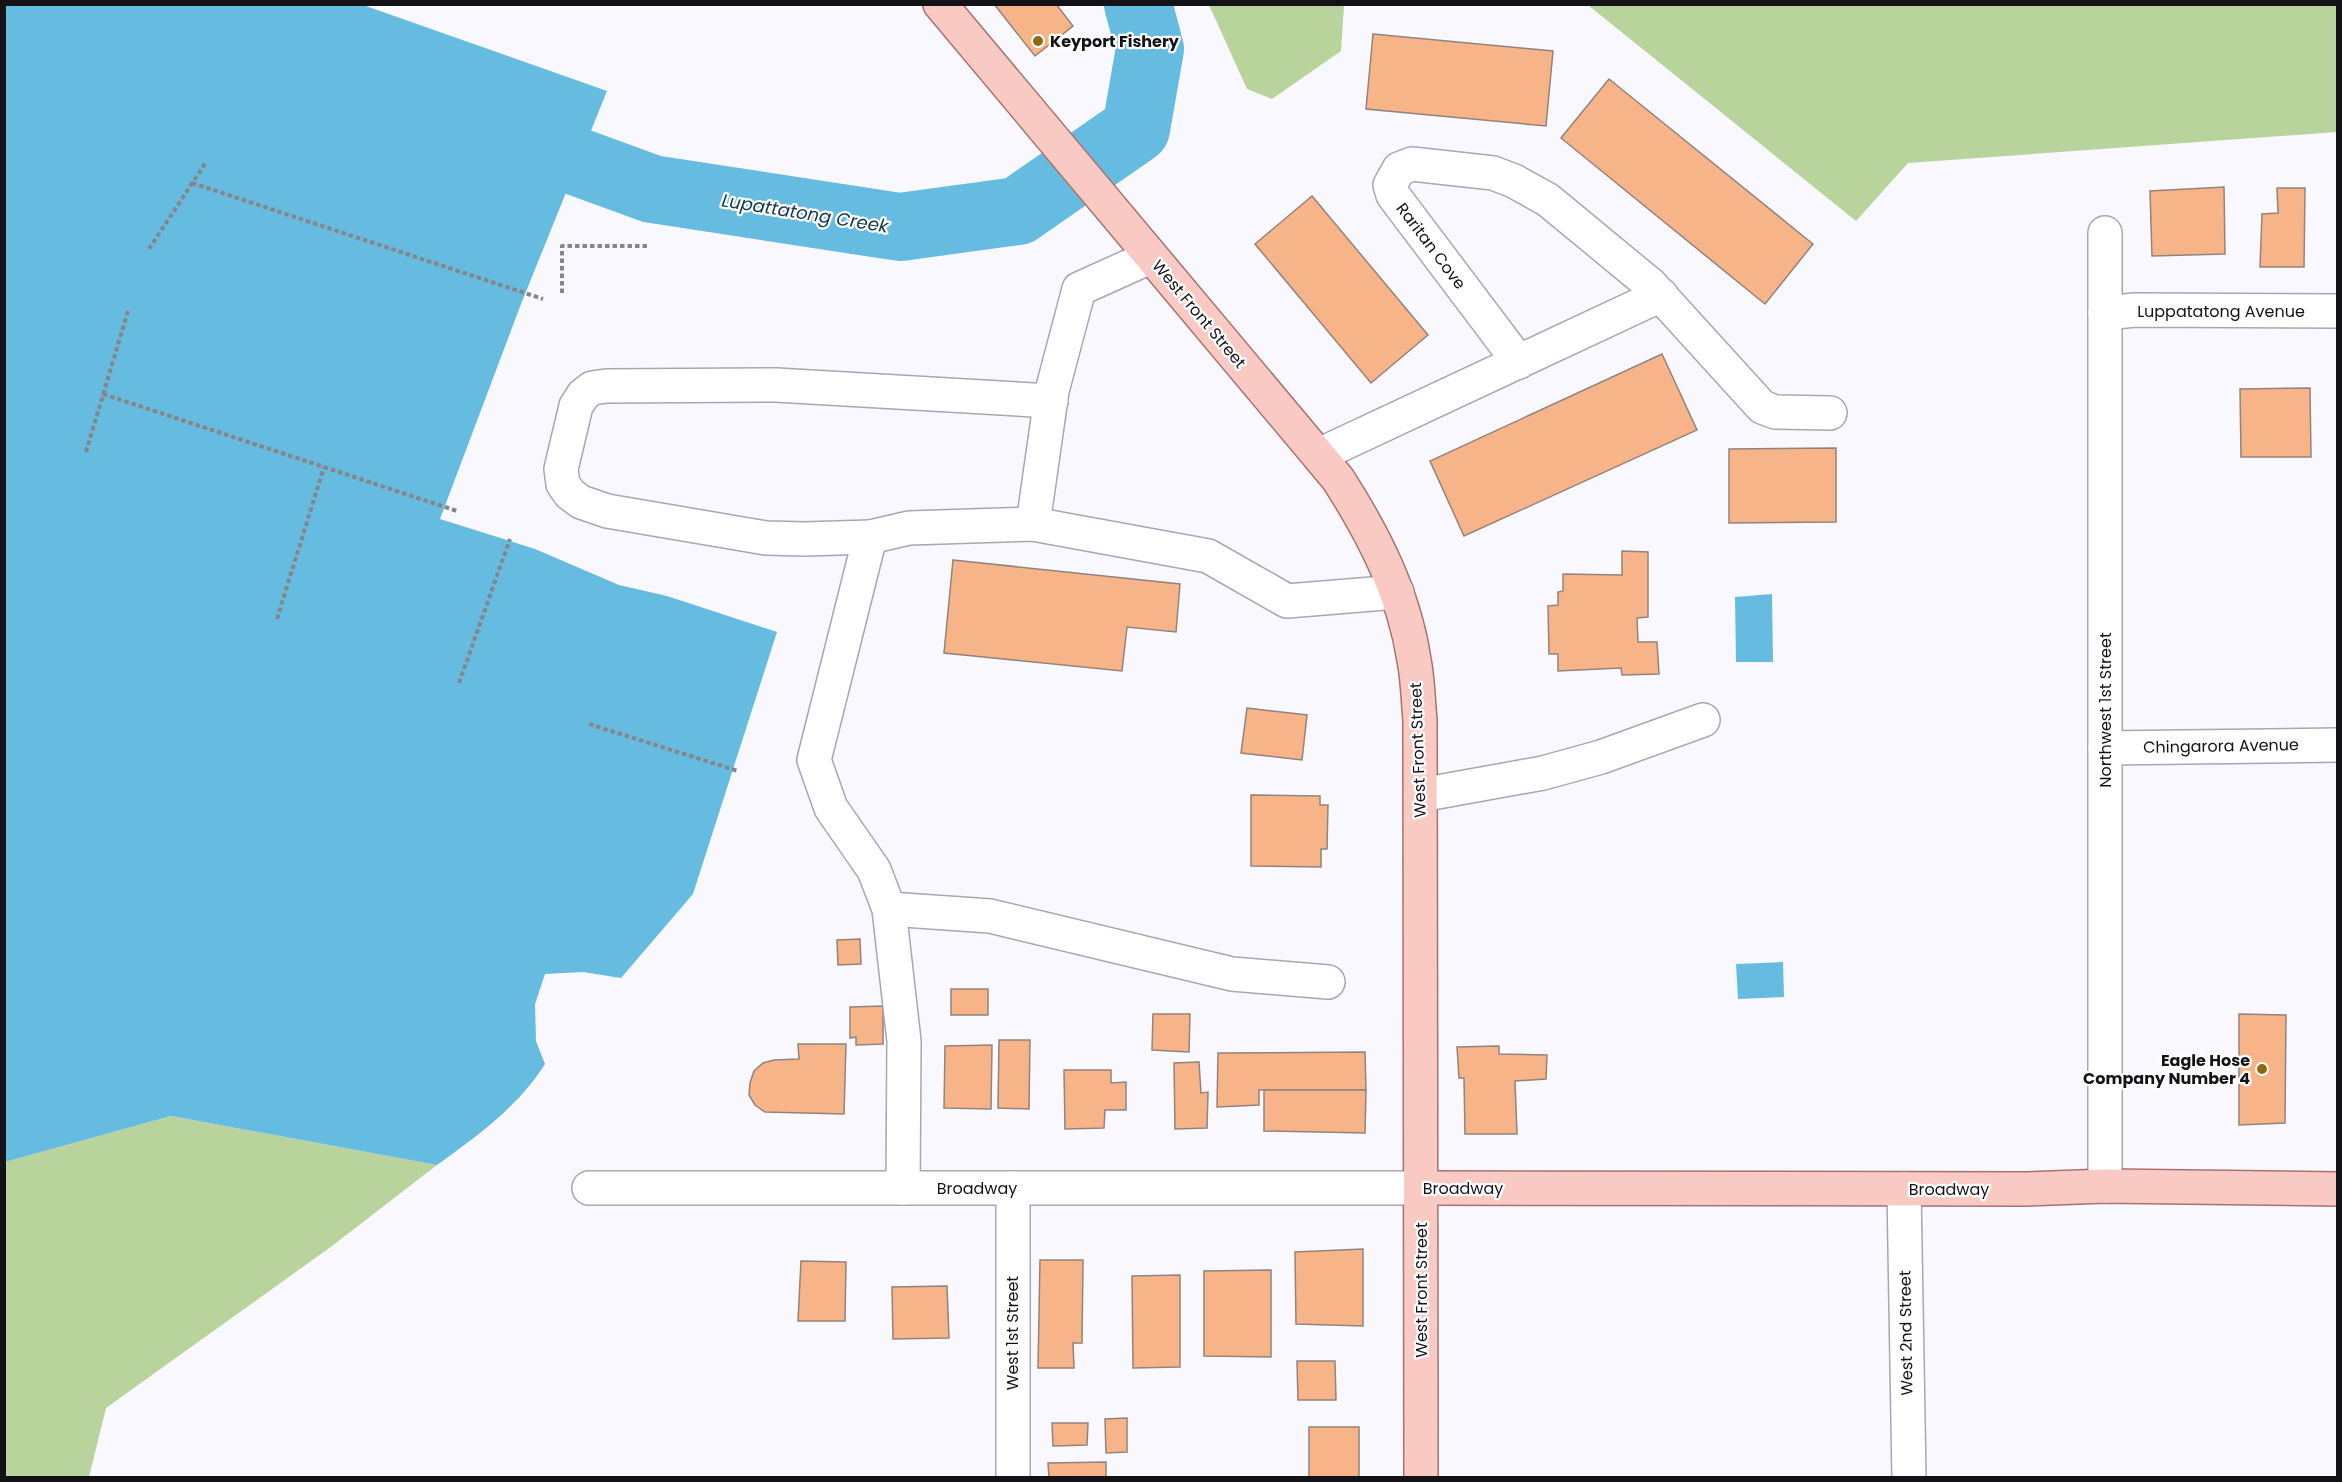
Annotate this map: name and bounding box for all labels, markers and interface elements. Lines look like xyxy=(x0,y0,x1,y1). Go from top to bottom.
place label: Keyport Fishery xyxy=(1050,30,1180,53)
marker: Keyport Fishery xyxy=(1031,34,1045,48)
water label: Lupattatong Creek xyxy=(720,187,891,239)
street label: Raritan Cove xyxy=(1391,198,1471,294)
street label: West Front Street xyxy=(1147,255,1251,373)
street label: Luppatatong Avenue xyxy=(2137,300,2305,323)
street label: Northwest 1st Street xyxy=(2094,632,2117,788)
street label: West Front Street xyxy=(1404,682,1432,818)
street label: Chingarora Avenue xyxy=(2143,733,2299,759)
place label: Eagle Hose Company Number 4 xyxy=(2083,1049,2250,1090)
marker: Eagle Hose Company Number 4 xyxy=(2255,1062,2269,1076)
street label: Broadway xyxy=(937,1177,1017,1200)
street label: Broadway xyxy=(1423,1177,1503,1200)
street label: Broadway xyxy=(1909,1178,1989,1201)
street label: West Front Street xyxy=(1410,1222,1433,1358)
street label: West 2nd Street xyxy=(1893,1270,1919,1396)
street label: West 1st Street xyxy=(1001,1276,1024,1390)

